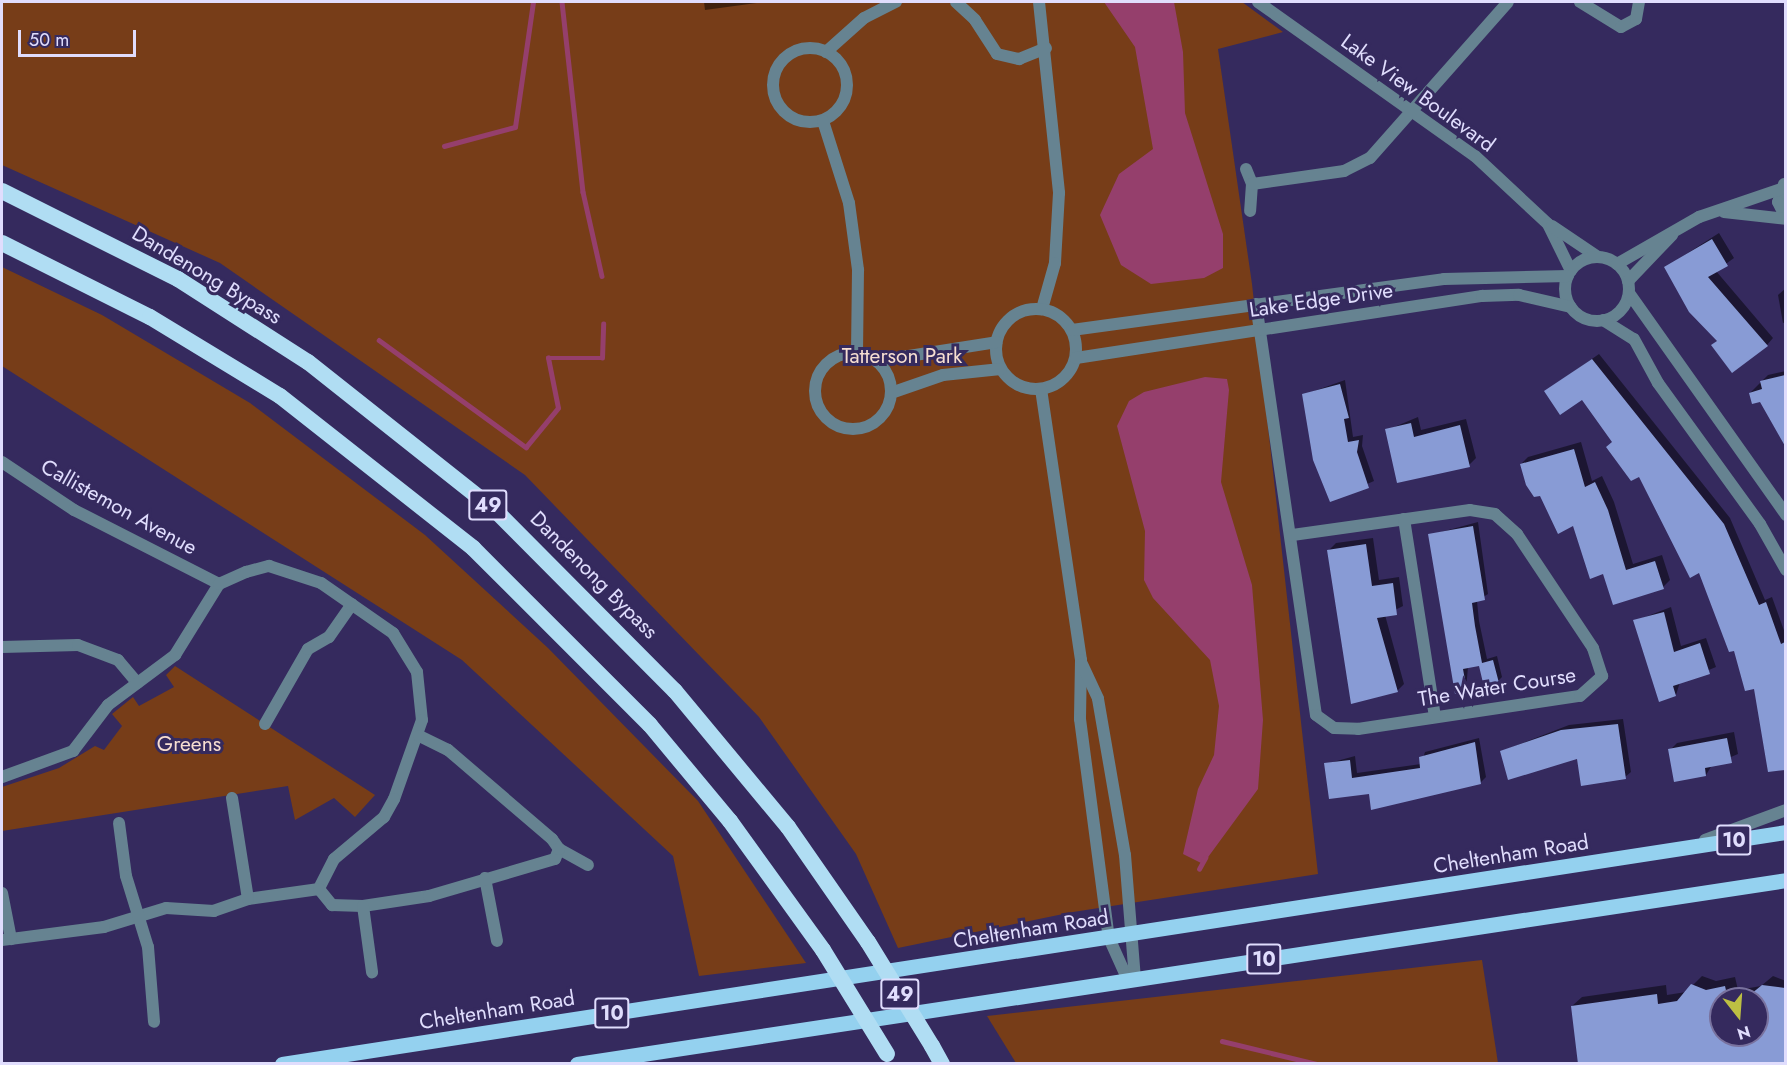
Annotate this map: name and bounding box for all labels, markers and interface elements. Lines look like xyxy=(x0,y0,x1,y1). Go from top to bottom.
scale bar xyxy=(21,18,140,56)
text: 50 m xyxy=(29,27,69,53)
street label: Lake View Boulevard xyxy=(1336,29,1500,157)
street label: Dandenong Bypass xyxy=(128,220,286,330)
street label: Lake Edge Drive xyxy=(1248,277,1394,323)
park label: Tatterson Park xyxy=(842,343,962,369)
street label: Callistemon Avenue xyxy=(37,454,201,560)
road number: 49 xyxy=(467,488,509,522)
street label: Dandenong Bypass xyxy=(525,506,663,644)
street label: The Water Course xyxy=(1416,662,1578,712)
park label: Greens xyxy=(157,731,221,757)
road number: 10 xyxy=(1716,823,1752,857)
street label: Cheltenham Road xyxy=(1431,829,1591,879)
street label: Cheltenham Road xyxy=(951,904,1111,954)
road number: 10 xyxy=(1246,942,1282,976)
road number: 49 xyxy=(879,977,921,1011)
street label: Cheltenham Road xyxy=(417,985,577,1035)
north arrow xyxy=(1709,987,1769,1047)
road number: 10 xyxy=(594,996,630,1030)
text: N xyxy=(1734,1020,1753,1046)

